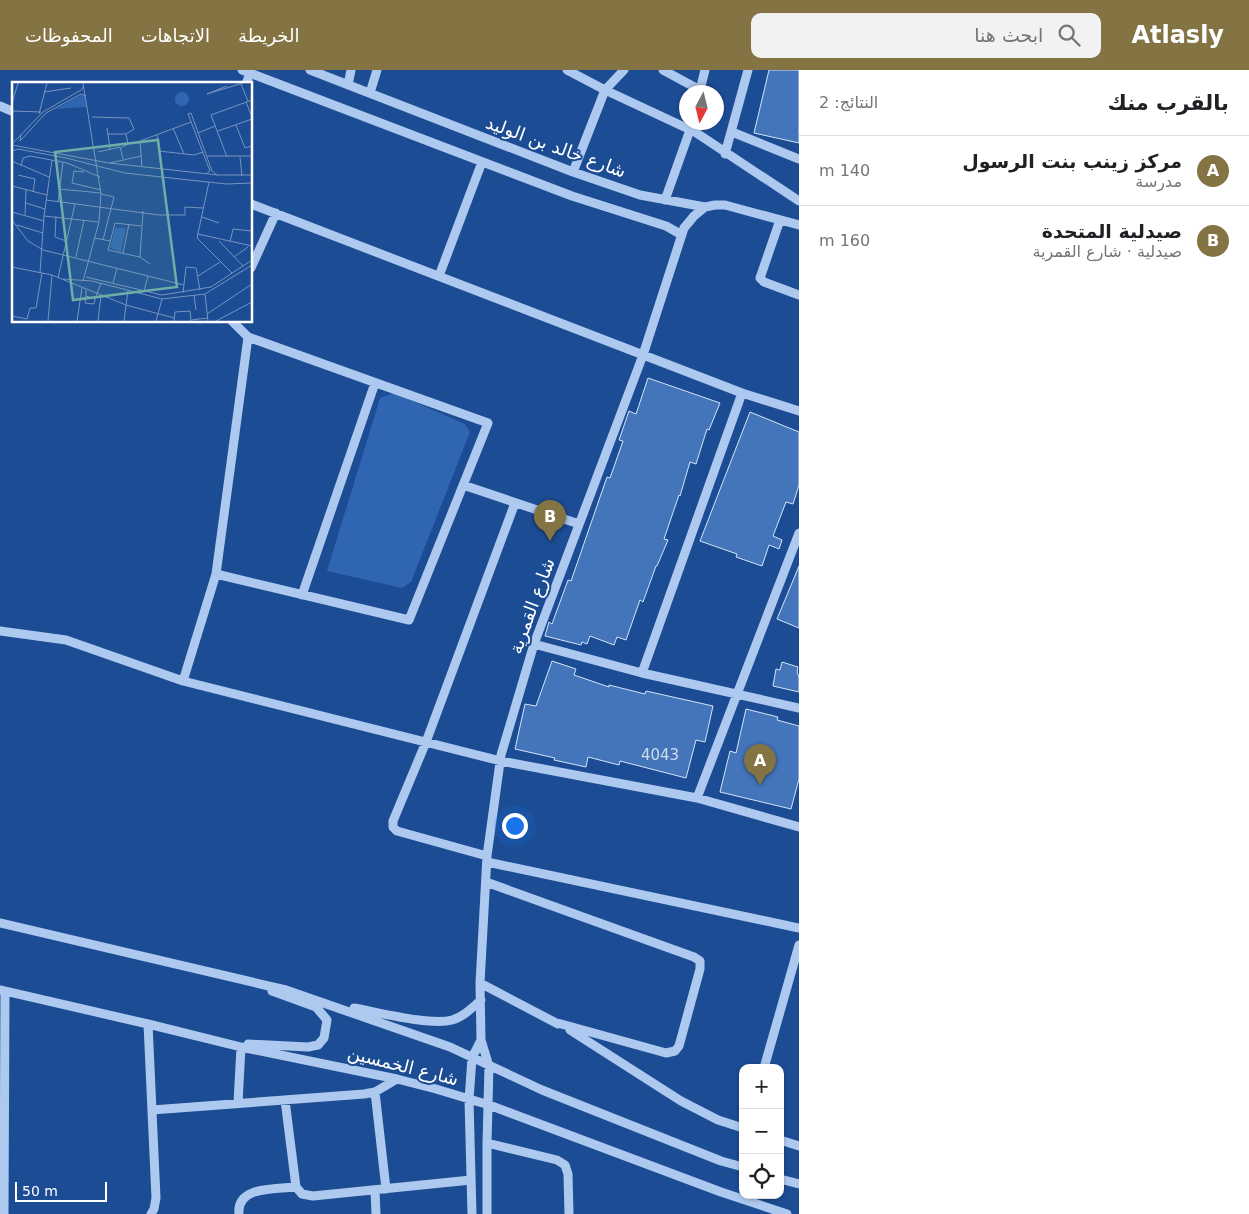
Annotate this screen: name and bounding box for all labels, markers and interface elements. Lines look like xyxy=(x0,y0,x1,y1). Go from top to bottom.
search box xyxy=(751,13,1101,58)
icon: search xyxy=(1055,21,1083,49)
text: Atlasly xyxy=(1131,21,1224,49)
text: ابحث هنا xyxy=(974,24,1043,46)
text: المحفوظات xyxy=(25,25,113,46)
text: الاتجاهات xyxy=(141,25,210,46)
text: الخريطة xyxy=(238,25,299,46)
inset map xyxy=(12,82,252,322)
north arrow xyxy=(679,85,724,130)
text: بالقرب منك xyxy=(1108,91,1229,115)
text: النتائج: 2 xyxy=(819,93,878,112)
street label: شارع خالد بن الوليد xyxy=(483,111,629,183)
text: مركز زينب بنت الرسول xyxy=(962,150,1182,172)
text: 140 m xyxy=(819,161,870,180)
text: A xyxy=(1207,161,1219,180)
text: مدرسة xyxy=(1135,172,1182,191)
text: صيدلية المتحدة xyxy=(1042,220,1182,242)
text: 160 m xyxy=(819,231,870,250)
text: B xyxy=(1207,231,1219,250)
text: صيدلية · شارع القمرية xyxy=(1032,242,1182,261)
pin: B xyxy=(534,500,566,541)
street label: شارع القمرية xyxy=(505,555,559,657)
pin: A xyxy=(744,744,776,785)
house number: 4043 xyxy=(641,746,679,764)
your location xyxy=(502,813,528,839)
street label: شارع الخمسين xyxy=(345,1042,461,1090)
map controls xyxy=(739,1064,784,1199)
button: + xyxy=(739,1064,784,1109)
button: − xyxy=(739,1109,784,1154)
button: locate xyxy=(739,1154,784,1199)
scale bar xyxy=(15,1179,108,1202)
text: 50 m xyxy=(22,1183,58,1199)

